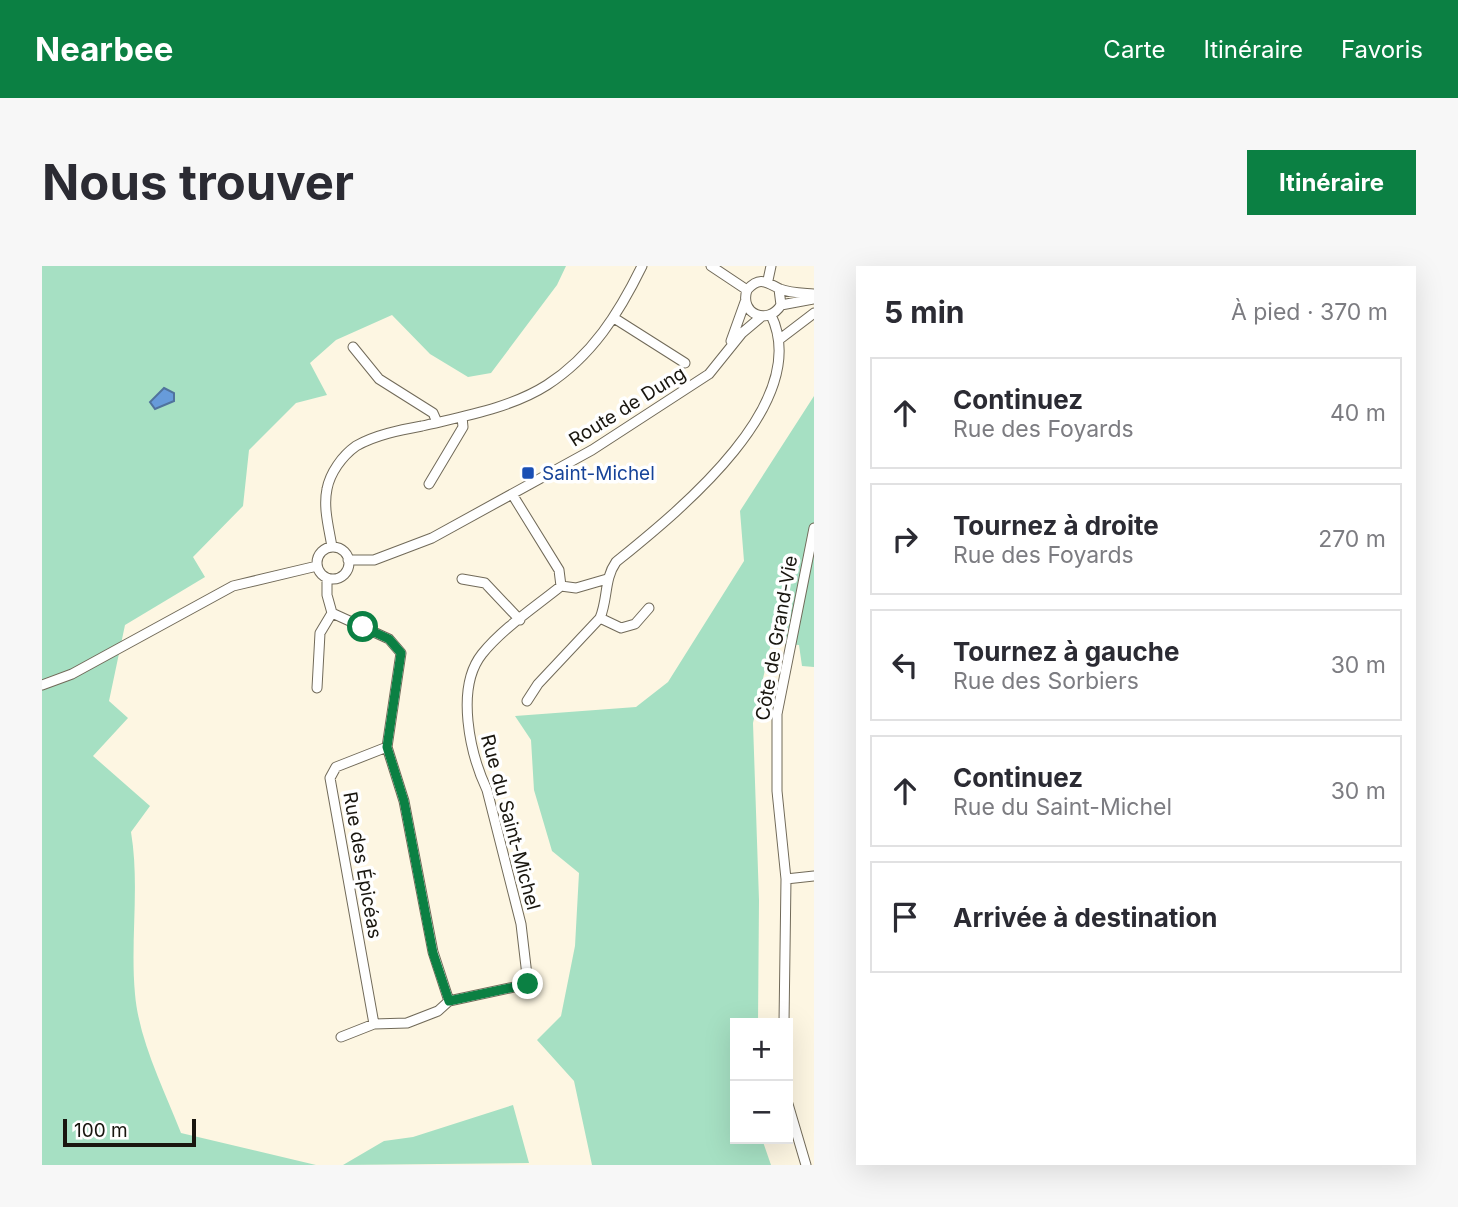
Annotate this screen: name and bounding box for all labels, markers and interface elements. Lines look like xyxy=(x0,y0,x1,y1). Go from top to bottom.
text: Nearbee xyxy=(35,29,173,69)
text: Carte xyxy=(1103,35,1165,64)
text: Itinéraire xyxy=(1203,35,1303,64)
text: Favoris xyxy=(1341,35,1423,64)
button: Itinéraire xyxy=(1247,150,1416,215)
text: Nous trouver xyxy=(42,153,354,212)
text: 5 min xyxy=(884,294,964,330)
text: À pied · 370 m xyxy=(1231,298,1388,326)
street label: Route de Dung xyxy=(565,361,690,451)
text: Continuez xyxy=(953,384,1083,415)
icon: ahead xyxy=(886,394,924,432)
text: 40 m xyxy=(1330,399,1386,427)
text: Rue des Foyards xyxy=(953,415,1134,443)
place label: Saint-Michel xyxy=(542,462,655,485)
marker: Saint-Michel xyxy=(520,465,536,481)
text: Tournez à droite xyxy=(953,510,1159,541)
icon: right xyxy=(886,520,924,558)
text: 270 m xyxy=(1318,525,1386,553)
text: Rue des Foyards xyxy=(953,541,1134,569)
street label: Côte de Grand-Vie xyxy=(751,554,802,722)
route start xyxy=(347,611,378,642)
text: Tournez à gauche xyxy=(953,636,1179,667)
icon: left xyxy=(886,646,924,684)
text: 30 m xyxy=(1331,651,1386,679)
text: Rue des Sorbiers xyxy=(953,667,1139,695)
street label: Rue du Saint-Michel xyxy=(476,732,545,912)
text: Continuez xyxy=(953,762,1083,793)
icon: ahead xyxy=(886,772,924,810)
text: 30 m xyxy=(1331,777,1386,805)
street label: Rue des Épicéas xyxy=(338,790,388,940)
text: Rue du Saint-Michel xyxy=(953,793,1172,821)
icon: arrive xyxy=(886,898,924,936)
text: Arrivée à destination xyxy=(953,902,1218,933)
route end xyxy=(512,968,543,999)
map controls xyxy=(730,1018,793,1144)
button: + xyxy=(730,1018,793,1081)
button: − xyxy=(730,1081,793,1144)
scale bar xyxy=(63,1116,196,1148)
text: 100 m xyxy=(74,1119,128,1142)

